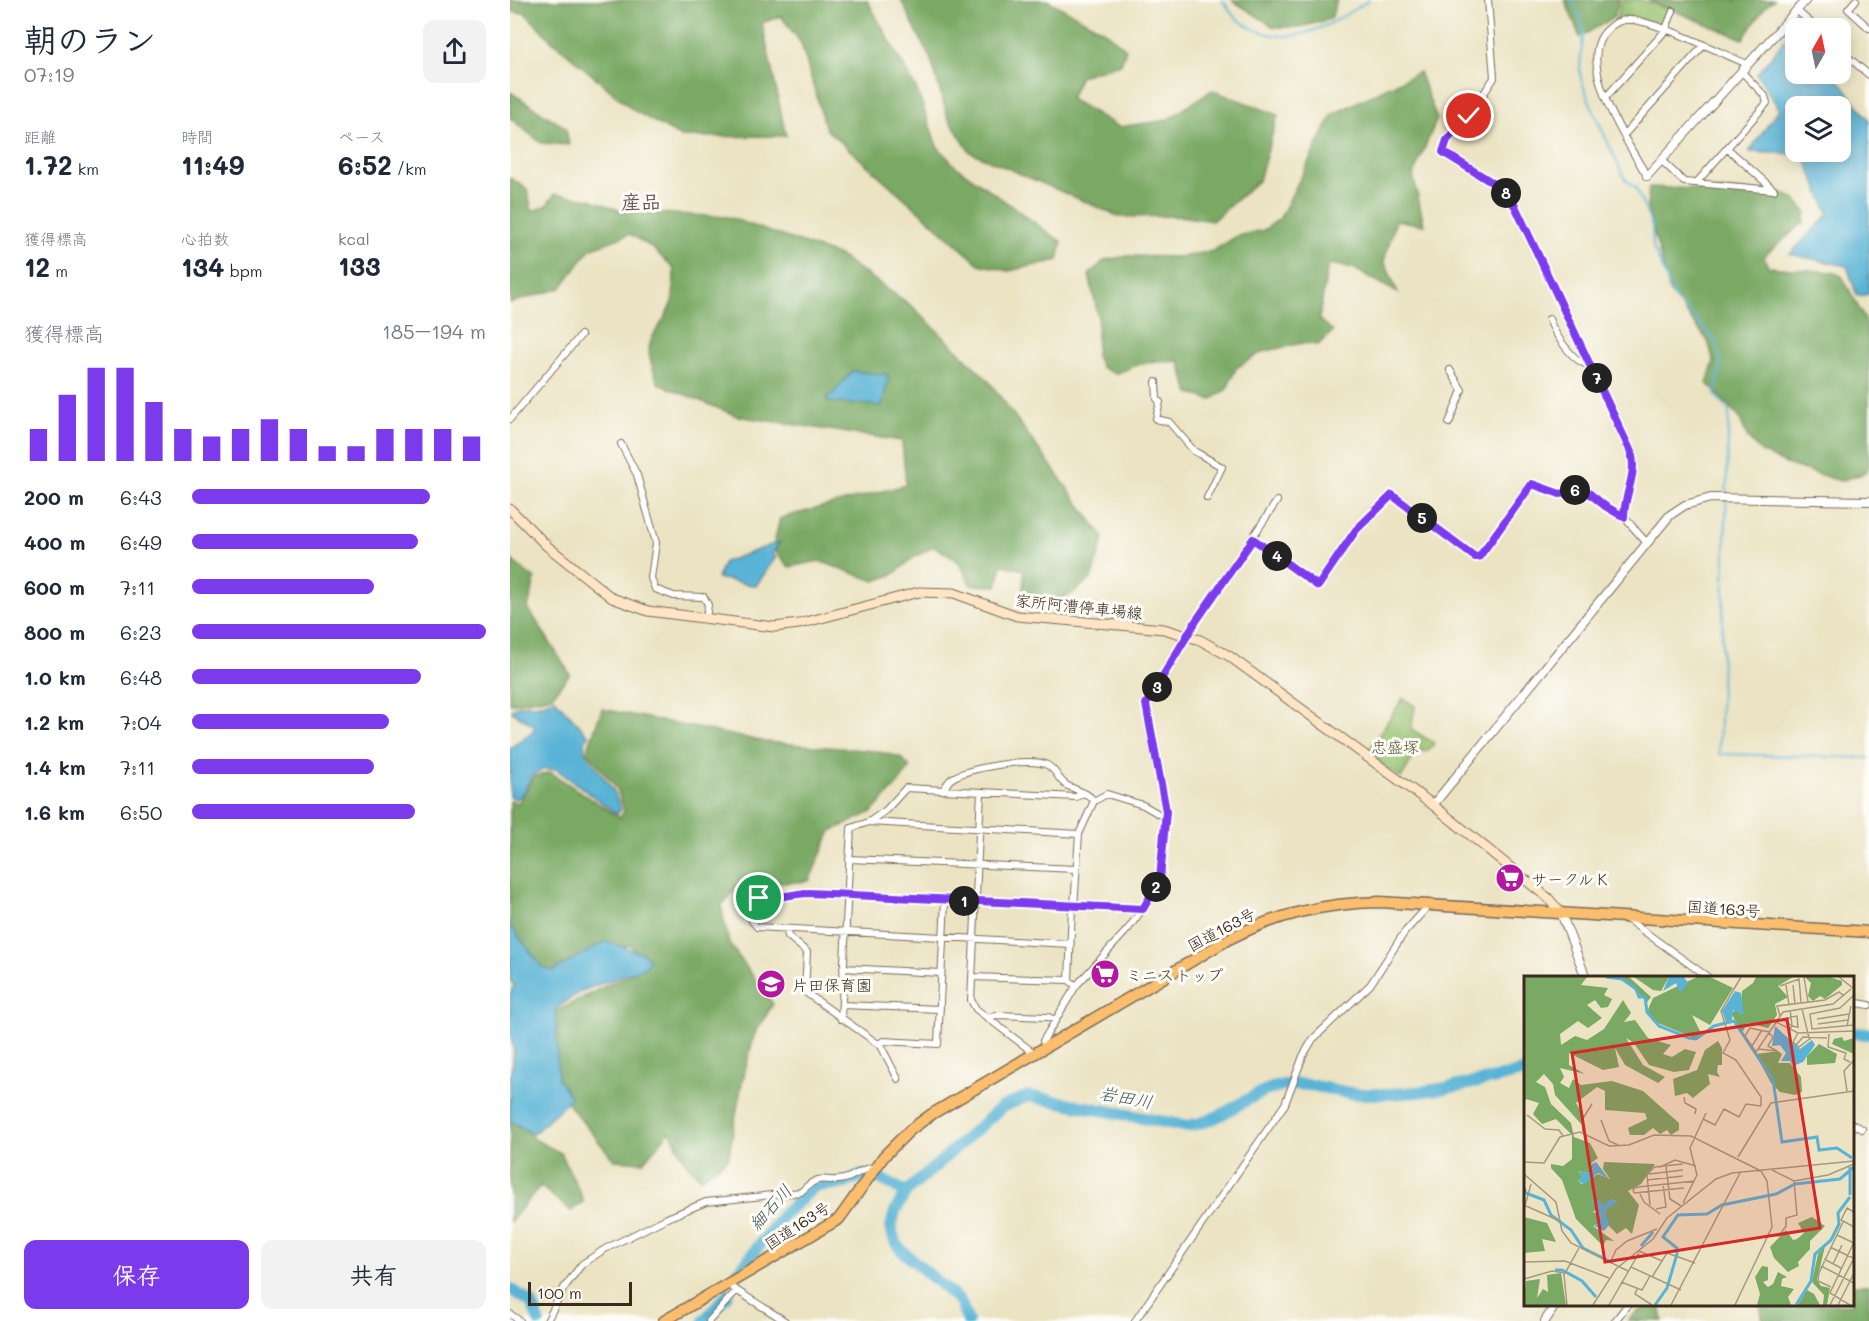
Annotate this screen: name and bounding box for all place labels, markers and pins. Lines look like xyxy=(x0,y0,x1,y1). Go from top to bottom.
pin xyxy=(1443,90,1494,141)
pin: 8 xyxy=(1491,178,1521,208)
pin: 7 xyxy=(1582,363,1612,393)
pin: 6 xyxy=(1560,475,1590,505)
pin: 5 xyxy=(1407,503,1437,533)
pin: 4 xyxy=(1262,541,1292,571)
pin: 3 xyxy=(1142,672,1172,702)
supermarket icon: サークルＫ xyxy=(1494,862,1526,894)
place label: サークルＫ xyxy=(1531,868,1610,889)
pin xyxy=(733,872,784,923)
pin: 2 xyxy=(1141,872,1171,902)
pin: 1 xyxy=(949,886,979,916)
supermarket icon: ミニストップ xyxy=(1089,958,1121,990)
place label: ミニストップ xyxy=(1126,964,1224,985)
school or university icon: 片田保育園 xyxy=(755,968,787,1000)
place label: 片田保育園 xyxy=(792,974,872,995)

